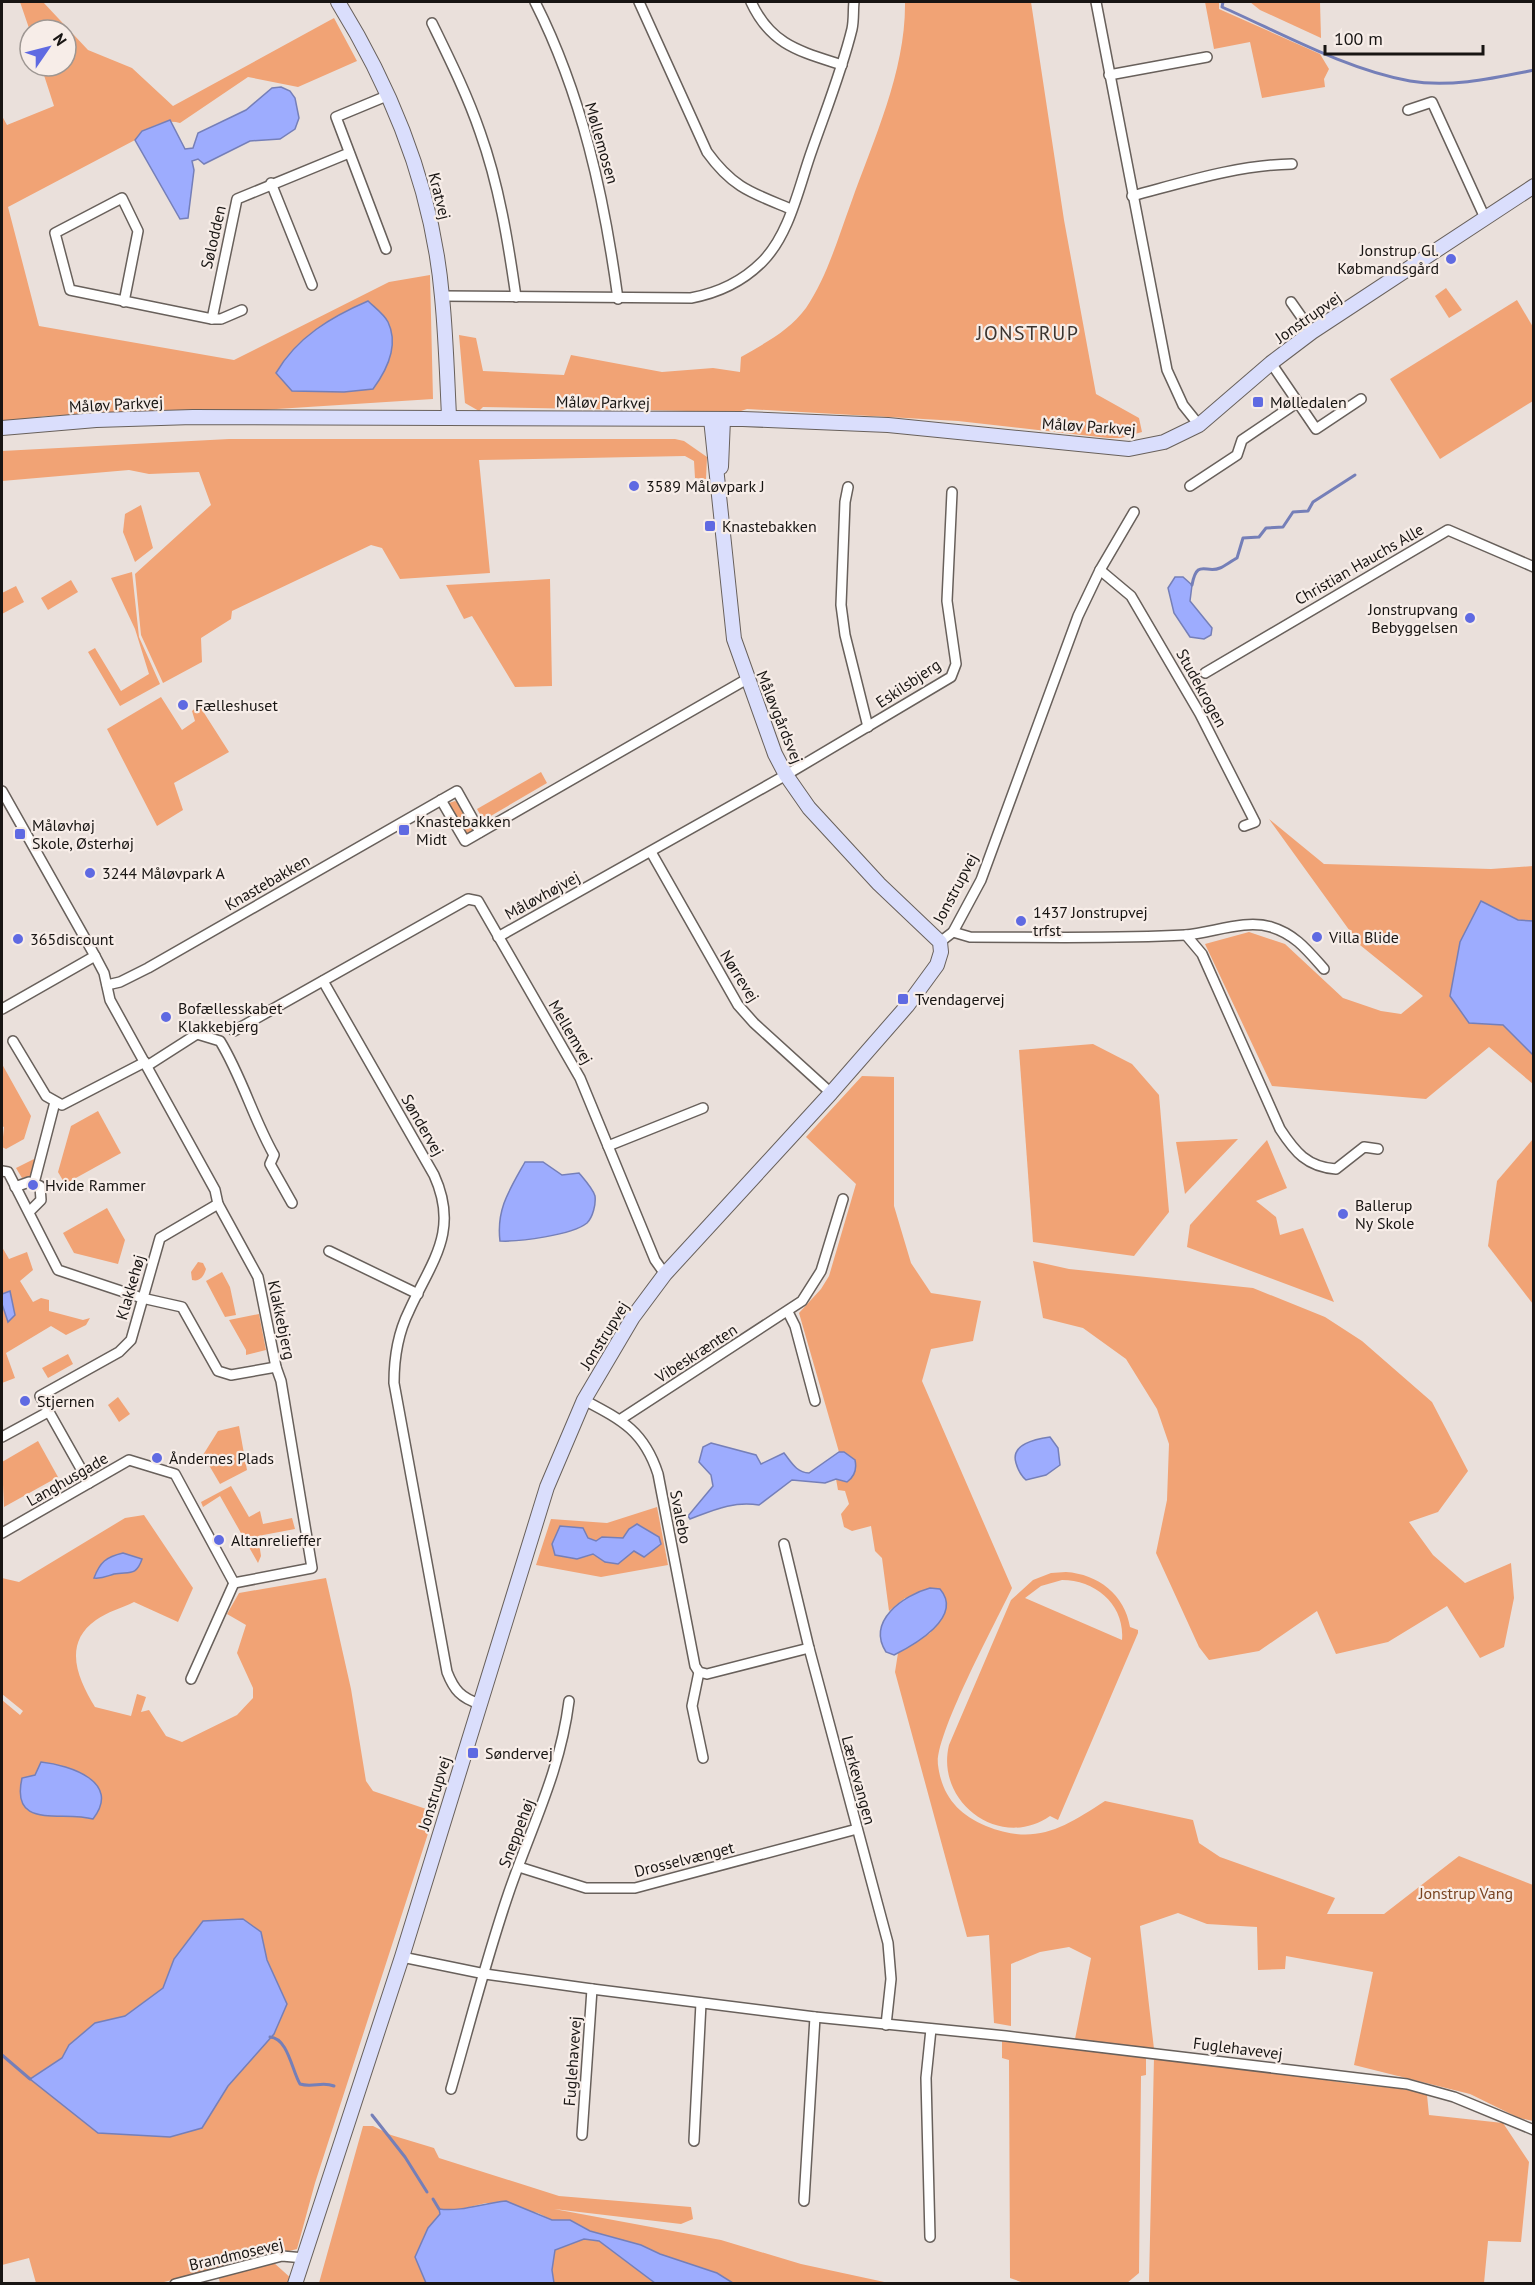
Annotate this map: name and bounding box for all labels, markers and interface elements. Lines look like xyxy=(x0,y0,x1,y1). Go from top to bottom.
north arrow xyxy=(18,18,78,78)
scale bar xyxy=(1325,18,1482,56)
text: 100 m xyxy=(1334,27,1383,50)
text: N xyxy=(49,29,71,49)
street label: Møllemosen xyxy=(581,100,623,186)
street label: Kratvej xyxy=(424,170,456,222)
street label: Sølodden xyxy=(196,203,230,271)
place label: Jonstrup Gl. Købmandsgård xyxy=(1337,240,1439,278)
marker: Jonstrup Gl. Købmandsgård xyxy=(1444,252,1458,266)
street label: Jonstrupvej xyxy=(1270,287,1345,348)
district label: JONSTRUP xyxy=(976,320,1079,346)
street label: Måløv Parkvej xyxy=(556,391,650,413)
street label: Måløv Parkvej xyxy=(68,392,164,416)
place label: Mølledalen xyxy=(1270,392,1347,412)
marker: Mølledalen xyxy=(1251,395,1265,409)
street label: Måløv Parkvej xyxy=(1041,413,1137,439)
place label: 3589 Måløvpark J xyxy=(646,476,765,496)
marker: 3589 Måløvpark J xyxy=(627,479,641,493)
place label: Knastebakken xyxy=(722,516,817,536)
marker: Knastebakken xyxy=(703,519,717,533)
street label: Christian Hauchs Alle xyxy=(1291,519,1427,609)
place label: Jonstrupvang Bebyggelsen xyxy=(1367,599,1458,637)
marker: Jonstrupvang Bebyggelsen xyxy=(1463,611,1477,625)
street label: Studekrogen xyxy=(1172,645,1232,731)
street label: Eskilsbjerg xyxy=(872,654,944,712)
street label: Måløvgårdsvej xyxy=(752,668,808,766)
place label: Fælleshuset xyxy=(195,695,278,715)
marker: Fælleshuset xyxy=(176,698,190,712)
place label: Knastebakken Midt xyxy=(416,811,511,849)
place label: Måløvhøj Skole, Østerhøj xyxy=(32,815,134,853)
marker: Knastebakken Midt xyxy=(397,823,411,837)
marker: Måløvhøj Skole, Østerhøj xyxy=(13,827,27,841)
street label: Jonstrupvej xyxy=(928,849,982,927)
street label: Knastebakken xyxy=(221,850,313,914)
place label: 3244 Måløvpark A xyxy=(102,863,225,883)
marker: 3244 Måløvpark A xyxy=(83,866,97,880)
street label: Måløvhøjvej xyxy=(501,866,583,924)
place label: 1437 Jonstrupvej trfst xyxy=(1033,902,1148,940)
marker: 1437 Jonstrupvej trfst xyxy=(1014,914,1028,928)
place label: Villa Blide xyxy=(1328,927,1399,947)
place label: 365discount xyxy=(30,929,115,949)
marker: Villa Blide xyxy=(1310,930,1324,944)
marker: 365discount xyxy=(11,932,25,946)
street label: Nørrevej xyxy=(716,946,764,1006)
place label: Tvendagervej xyxy=(915,989,1005,1009)
marker: Tvendagervej xyxy=(896,992,910,1006)
street label: Mellemvej xyxy=(545,996,597,1068)
place label: Bofællesskabet Klakkebjerg xyxy=(178,998,283,1036)
marker: Bofællesskabet Klakkebjerg xyxy=(159,1010,173,1024)
street label: Søndervej xyxy=(397,1091,449,1159)
place label: Hvide Rammer xyxy=(45,1175,146,1195)
marker: Hvide Rammer xyxy=(26,1178,40,1192)
place label: Ballerup Ny Skole xyxy=(1355,1195,1414,1233)
marker: Ballerup Ny Skole xyxy=(1336,1207,1350,1221)
street label: Klakkehøj xyxy=(111,1252,149,1322)
street label: Klakkebjerg xyxy=(264,1278,300,1362)
street label: Jonstrupvej xyxy=(575,1297,633,1374)
street label: Vibeskrænten xyxy=(650,1319,741,1387)
place label: Stjernen xyxy=(37,1391,94,1411)
marker: Stjernen xyxy=(18,1394,32,1408)
street label: Langhusgade xyxy=(23,1448,111,1510)
place label: Åndernes Plads xyxy=(169,1448,274,1468)
marker: Åndernes Plads xyxy=(150,1451,164,1465)
street label: Svalebo xyxy=(666,1489,696,1545)
place label: Altanrelieffer xyxy=(231,1530,322,1550)
marker: Altanrelieffer xyxy=(212,1533,226,1547)
street label: Lærkevangen xyxy=(838,1733,880,1827)
place label: Søndervej xyxy=(485,1743,553,1763)
marker: Søndervej xyxy=(466,1746,480,1760)
street label: Jonstrupvej xyxy=(413,1753,455,1834)
street label: Sneppehøj xyxy=(494,1796,538,1870)
street label: Drosselvænget xyxy=(632,1837,737,1881)
park label: Jonstrup Vang xyxy=(1418,1883,1513,1903)
street label: Fuglehavevej xyxy=(559,2015,585,2107)
street label: Fuglehavevej xyxy=(1192,2033,1284,2063)
street label: Brandmosevej xyxy=(187,2233,285,2275)

